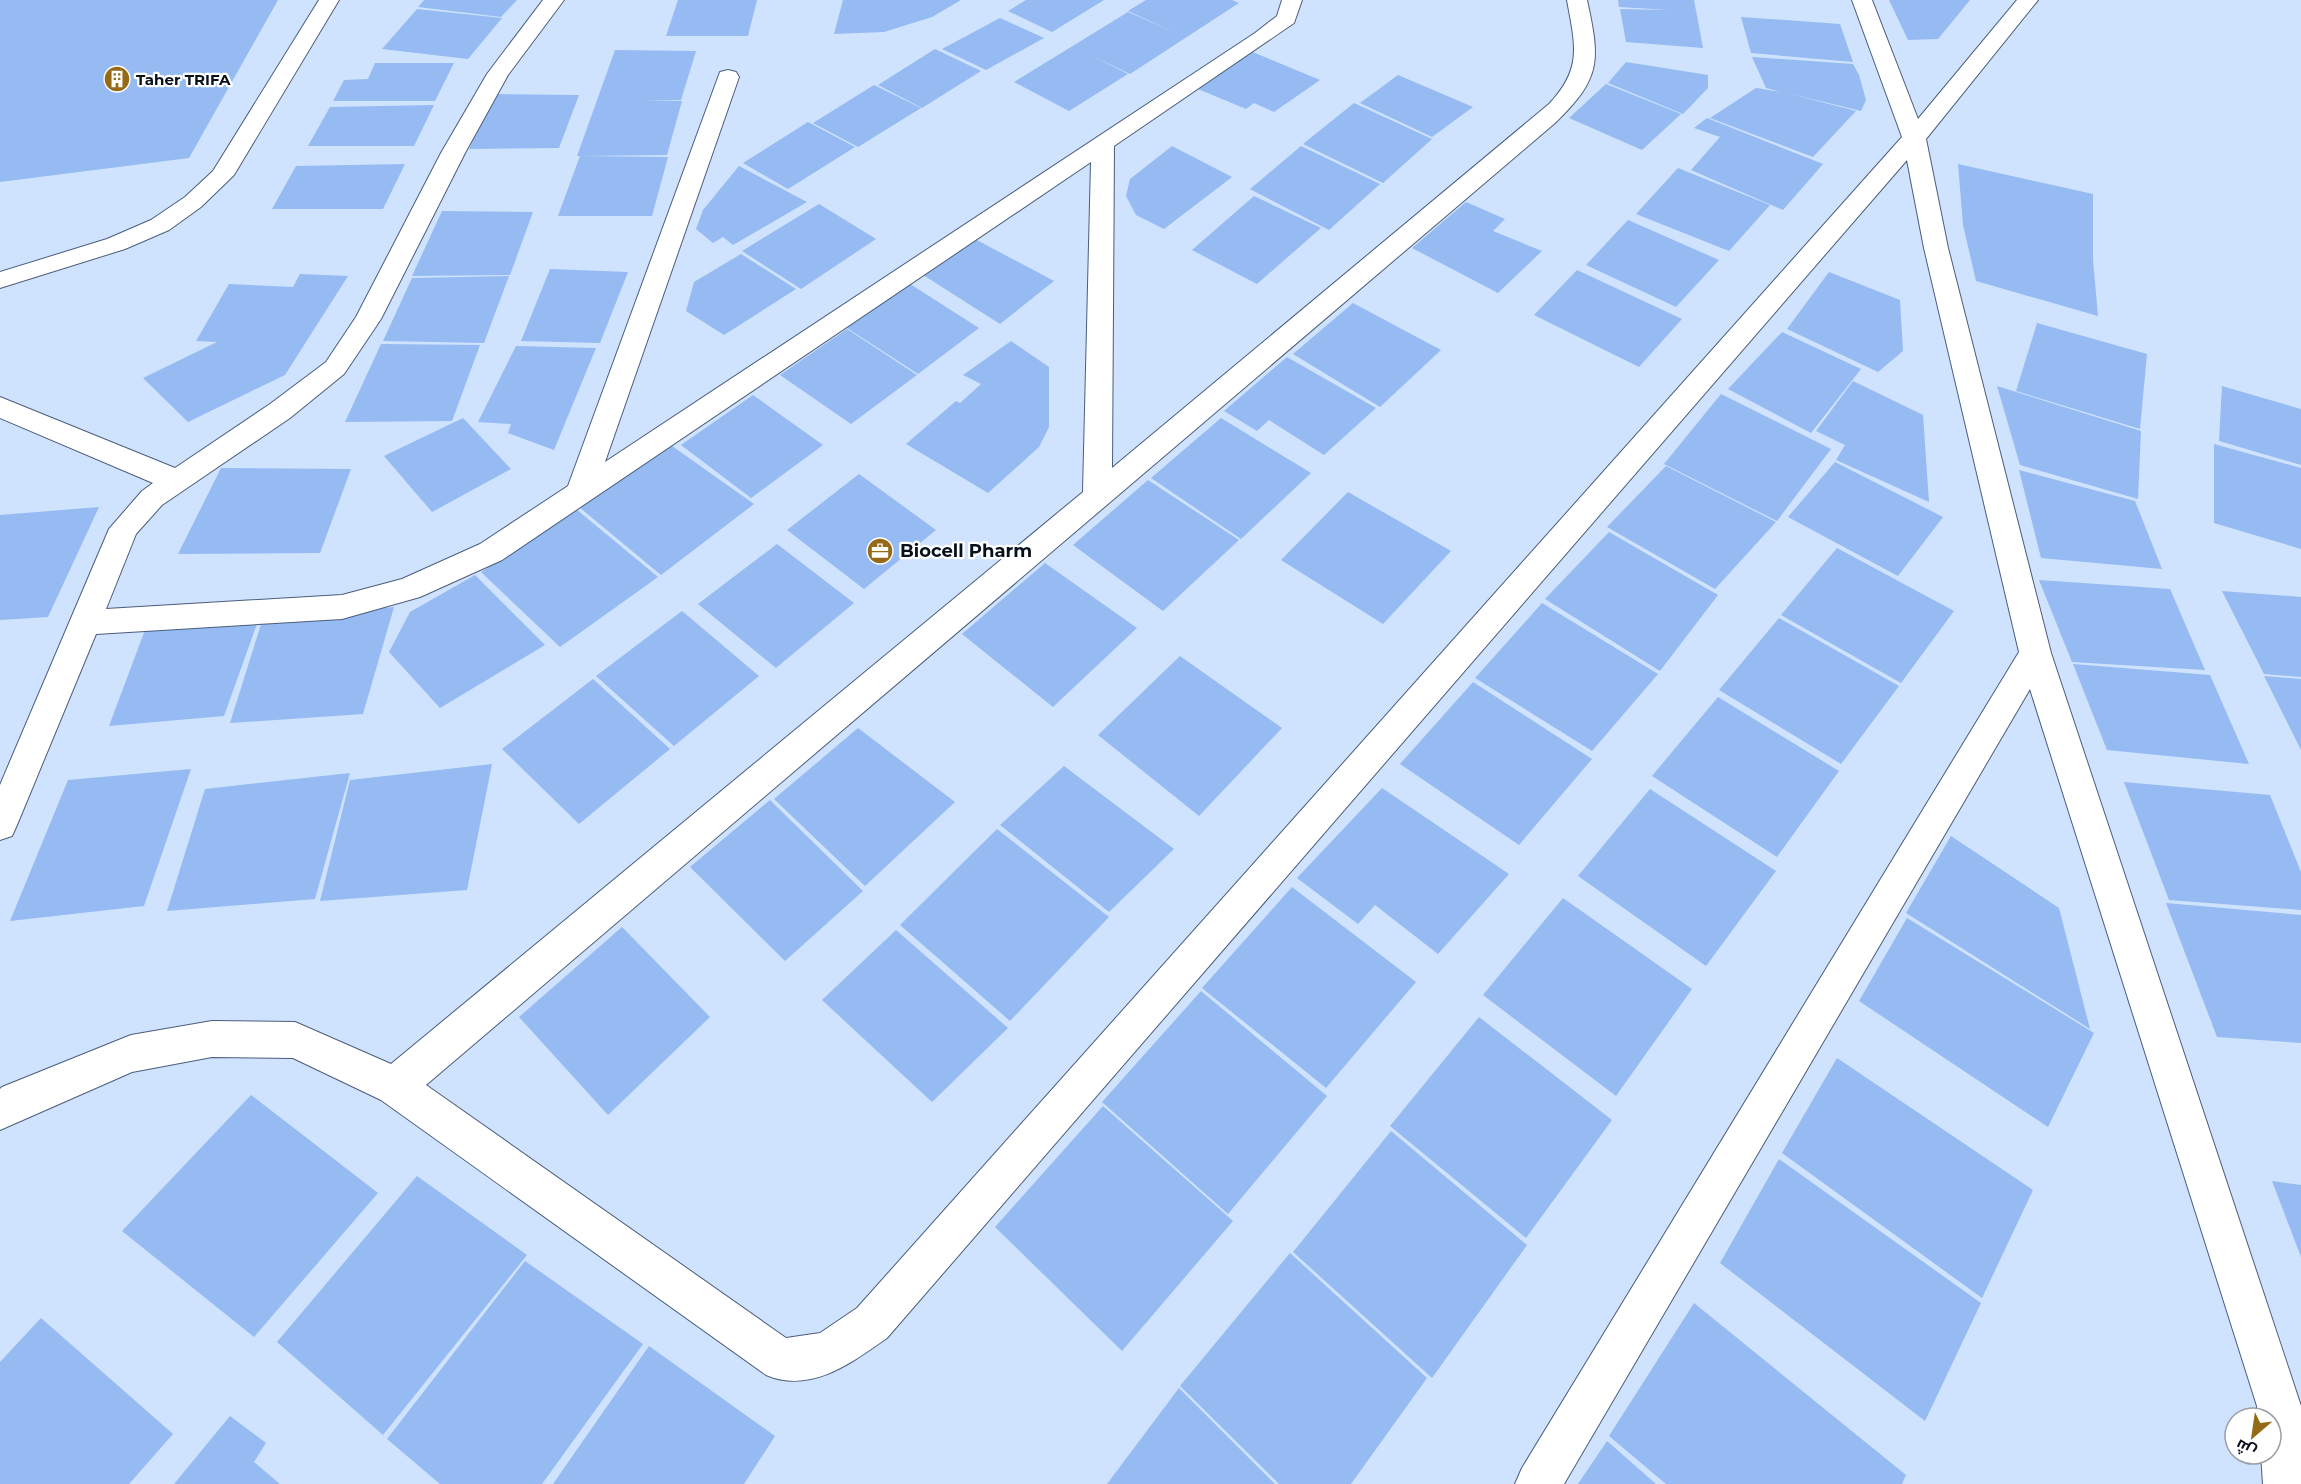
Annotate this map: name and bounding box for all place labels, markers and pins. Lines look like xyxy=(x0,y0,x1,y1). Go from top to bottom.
building icon: Taher TRIFA xyxy=(102,64,132,94)
place label: Taher TRIFA xyxy=(136,70,231,89)
office icon: Biocell Pharm xyxy=(865,536,895,566)
place label: Biocell Pharm xyxy=(900,540,1032,562)

